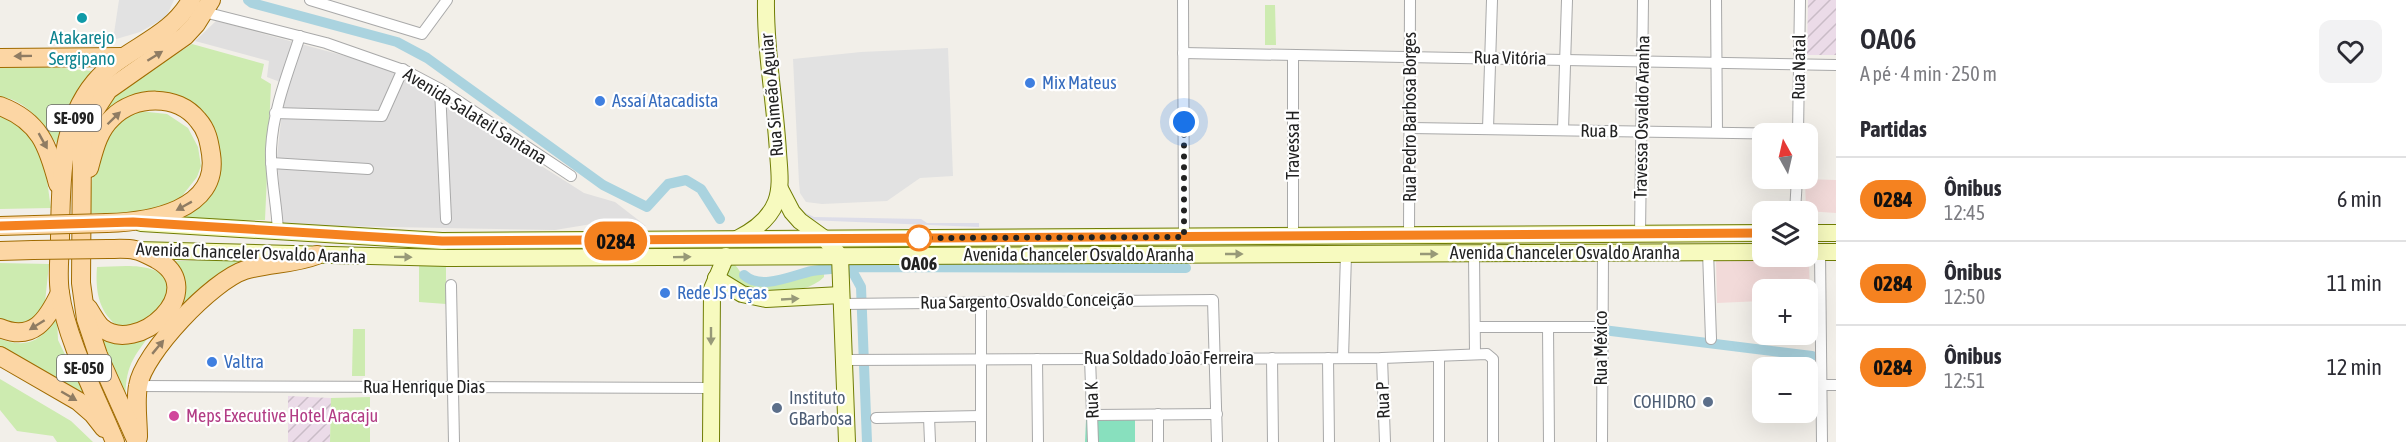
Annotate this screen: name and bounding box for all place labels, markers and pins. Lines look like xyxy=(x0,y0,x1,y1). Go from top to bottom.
marker: Atakarejo Sergipano xyxy=(75,11,89,25)
place label: Atakarejo Sergipano xyxy=(49,27,115,69)
place label: Mix Mateus xyxy=(1042,72,1117,93)
marker: Mix Mateus xyxy=(1023,76,1037,90)
place label: Assaí Atacadista xyxy=(612,90,719,111)
marker: Assaí Atacadista xyxy=(593,94,607,108)
marker: OA06 xyxy=(906,225,932,251)
place label: OA06 xyxy=(901,253,937,274)
place label: Rede JS Peças xyxy=(677,282,767,303)
marker: Rede JS Peças xyxy=(658,286,672,300)
place label: Valtra xyxy=(224,351,264,372)
marker: Valtra xyxy=(205,355,219,369)
place label: Instituto GBarbosa xyxy=(789,387,852,429)
place label: COHIDRO xyxy=(1633,391,1696,412)
marker: COHIDRO xyxy=(1701,395,1715,409)
marker: Instituto GBarbosa xyxy=(770,401,784,415)
place label: Meps Executive Hotel Aracaju xyxy=(186,405,378,426)
marker: Meps Executive Hotel Aracaju xyxy=(167,409,181,423)

